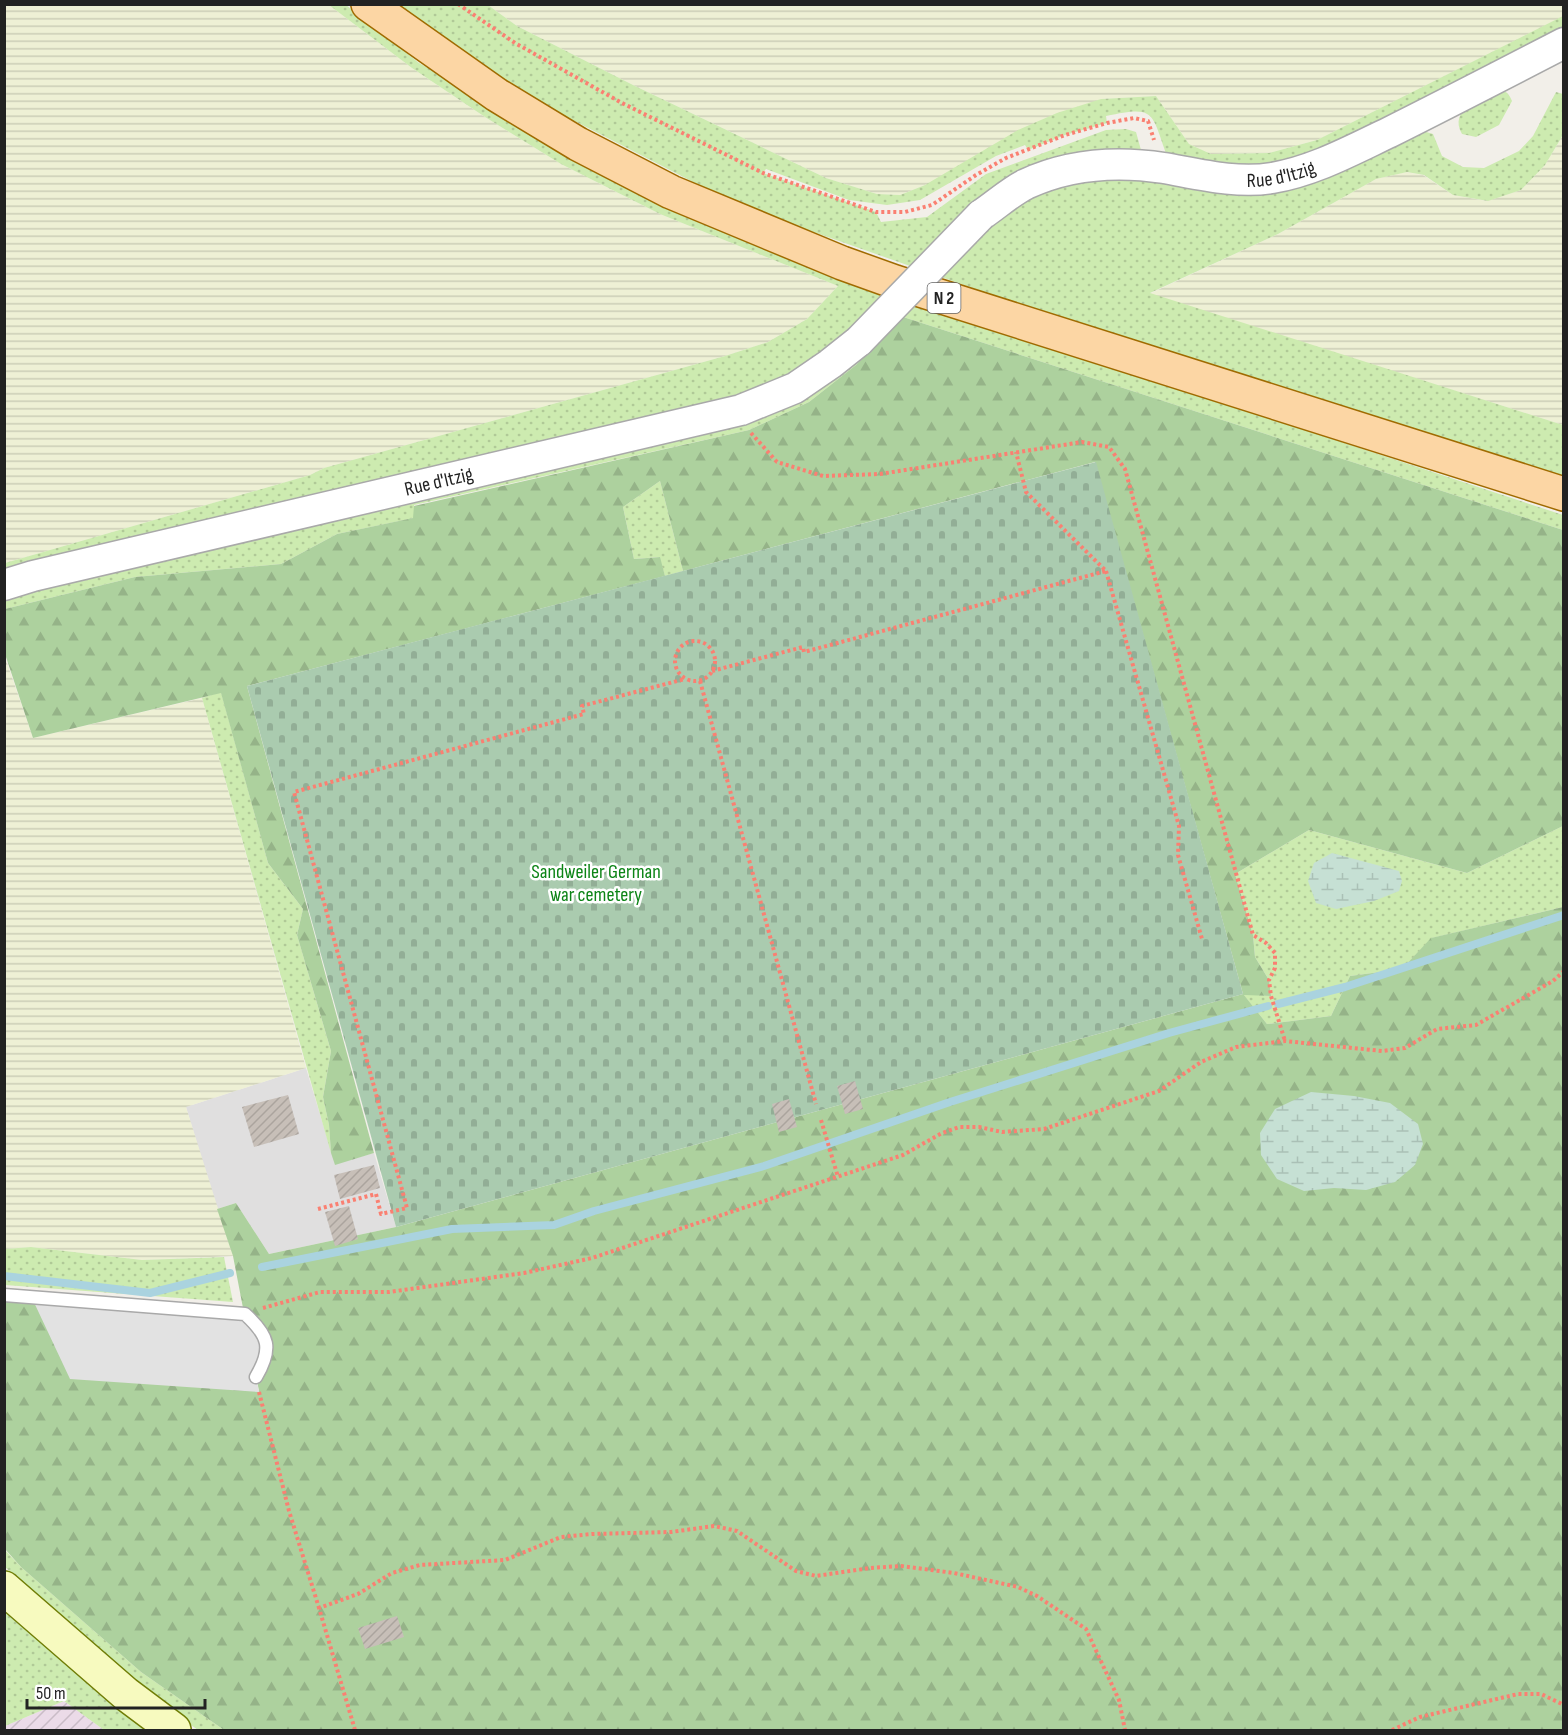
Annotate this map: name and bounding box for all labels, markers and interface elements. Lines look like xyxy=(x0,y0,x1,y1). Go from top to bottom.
street label: Rue d'Itzig xyxy=(1247,156,1319,193)
road number: N 2 xyxy=(928,283,960,313)
street label: Rue d'Itzig xyxy=(402,462,475,501)
park label: Sandweiler German war cemetery xyxy=(531,860,661,907)
scale bar xyxy=(27,1672,206,1710)
text: 50 m xyxy=(36,1683,66,1704)

